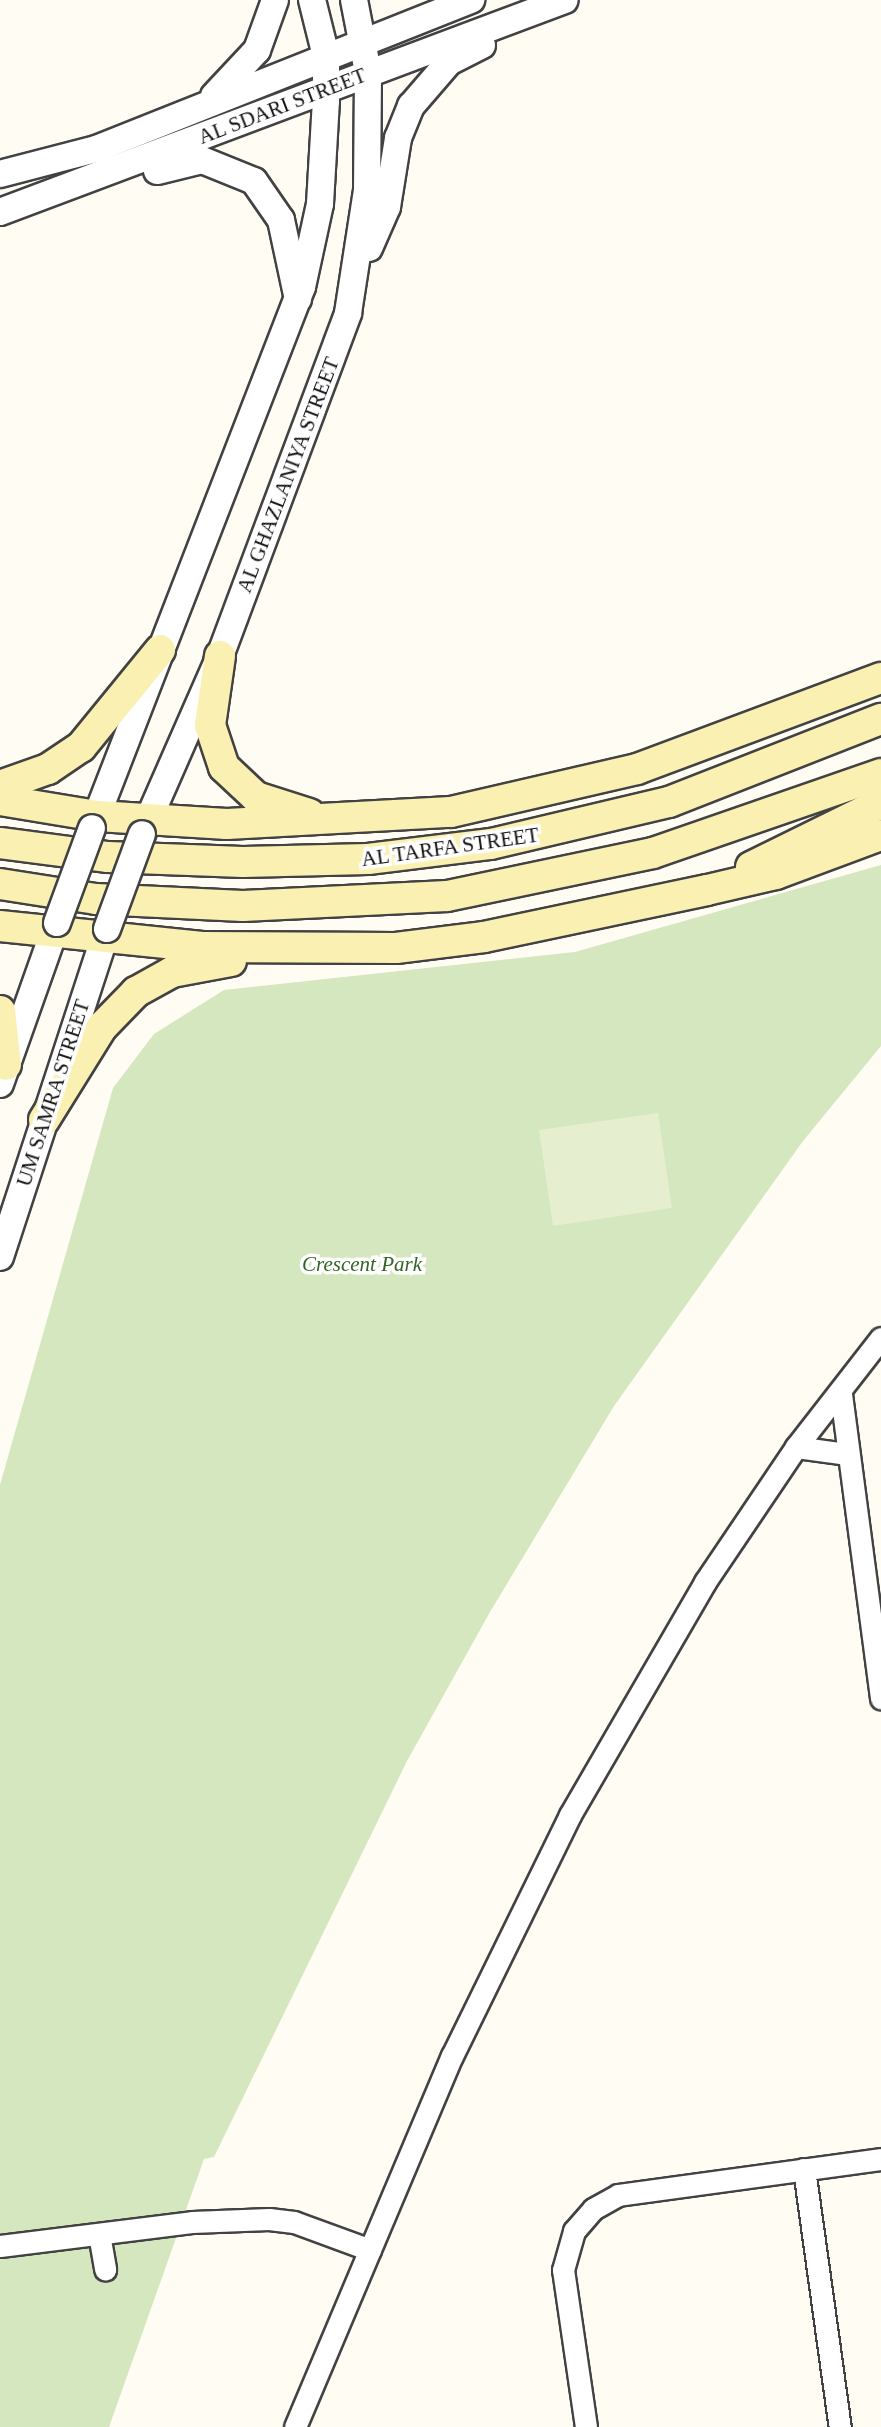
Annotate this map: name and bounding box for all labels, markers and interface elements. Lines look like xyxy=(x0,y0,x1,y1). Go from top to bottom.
street label: AL SDARI STREET xyxy=(204,66,360,146)
street label: AL GHAZLANIYA STREET xyxy=(237,370,339,580)
street label: AL TARFA STREET xyxy=(370,823,530,871)
street label: UM SAMRA STREET xyxy=(14,1005,92,1181)
park label: Crescent Park xyxy=(301,1251,423,1277)

